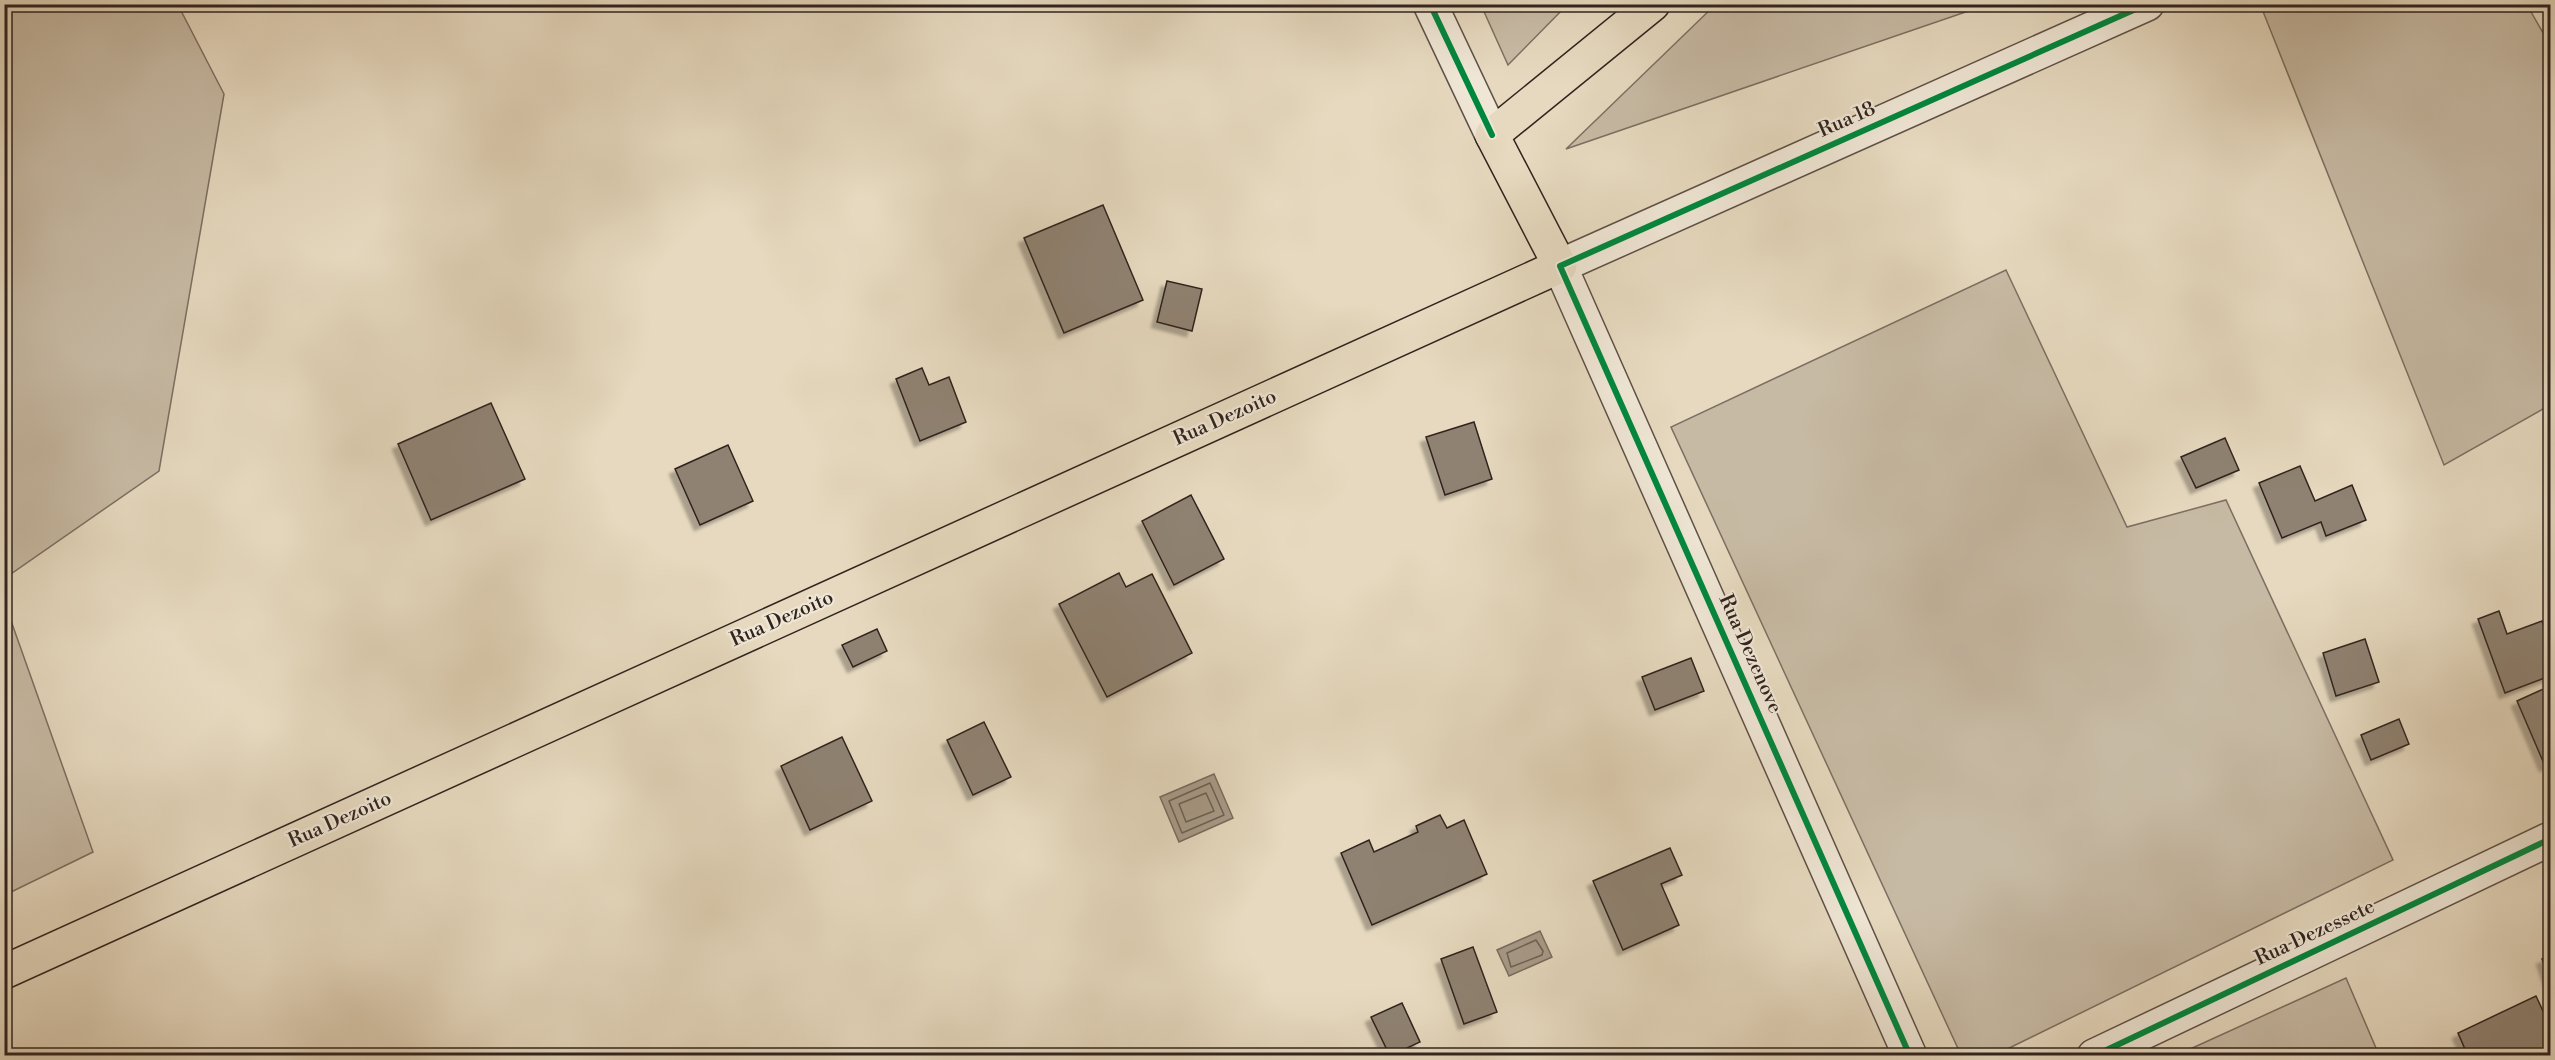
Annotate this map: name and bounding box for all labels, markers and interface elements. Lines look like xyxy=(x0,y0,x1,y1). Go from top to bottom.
street label: Rua 18 xyxy=(1815,96,1879,144)
street label: Rua Dezoito xyxy=(1169,384,1281,452)
street label: Rua Dezoito xyxy=(726,585,838,653)
street label: Rua Dezenove xyxy=(1713,591,1787,717)
street label: Rua Dezoito xyxy=(284,786,396,854)
street label: Rua Dezessete xyxy=(2251,894,2379,972)

